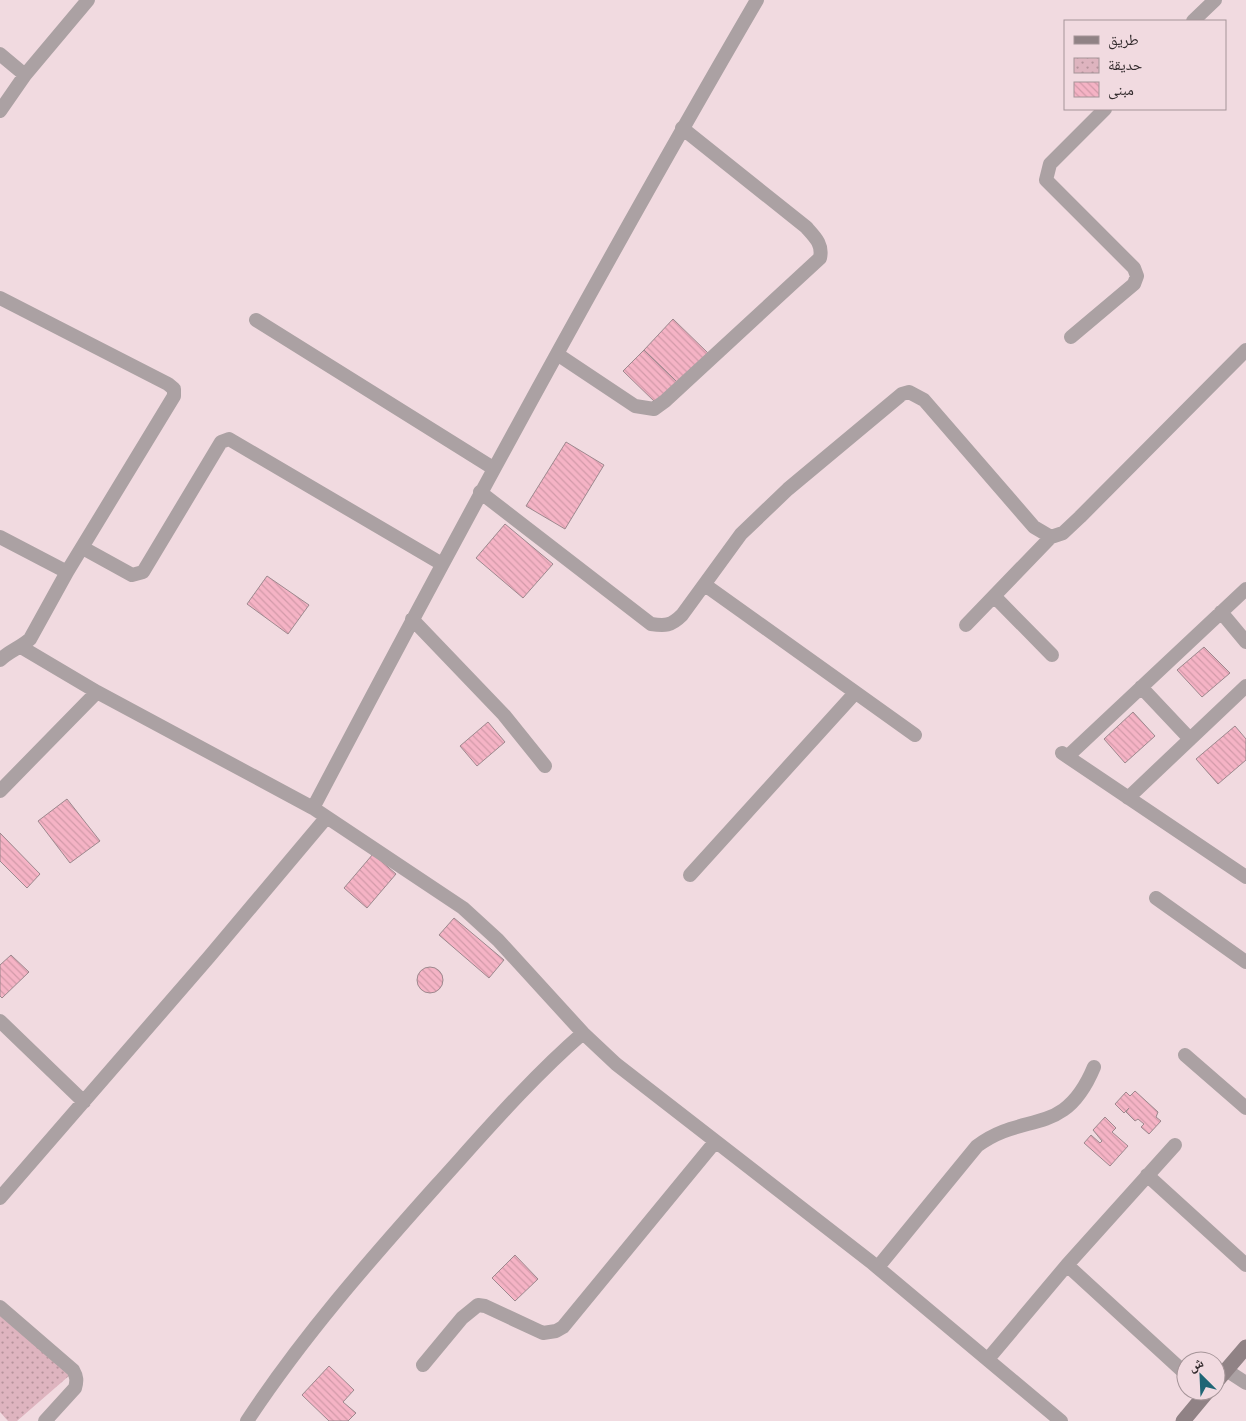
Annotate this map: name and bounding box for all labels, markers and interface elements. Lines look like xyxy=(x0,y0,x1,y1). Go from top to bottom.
legend xyxy=(1064,20,1226,110)
text: طريق xyxy=(1108,31,1139,50)
text: حديقة xyxy=(1108,56,1143,74)
text: مبنى xyxy=(1108,81,1134,100)
north arrow xyxy=(1176,1351,1226,1401)
text: ش xyxy=(1186,1354,1206,1375)

